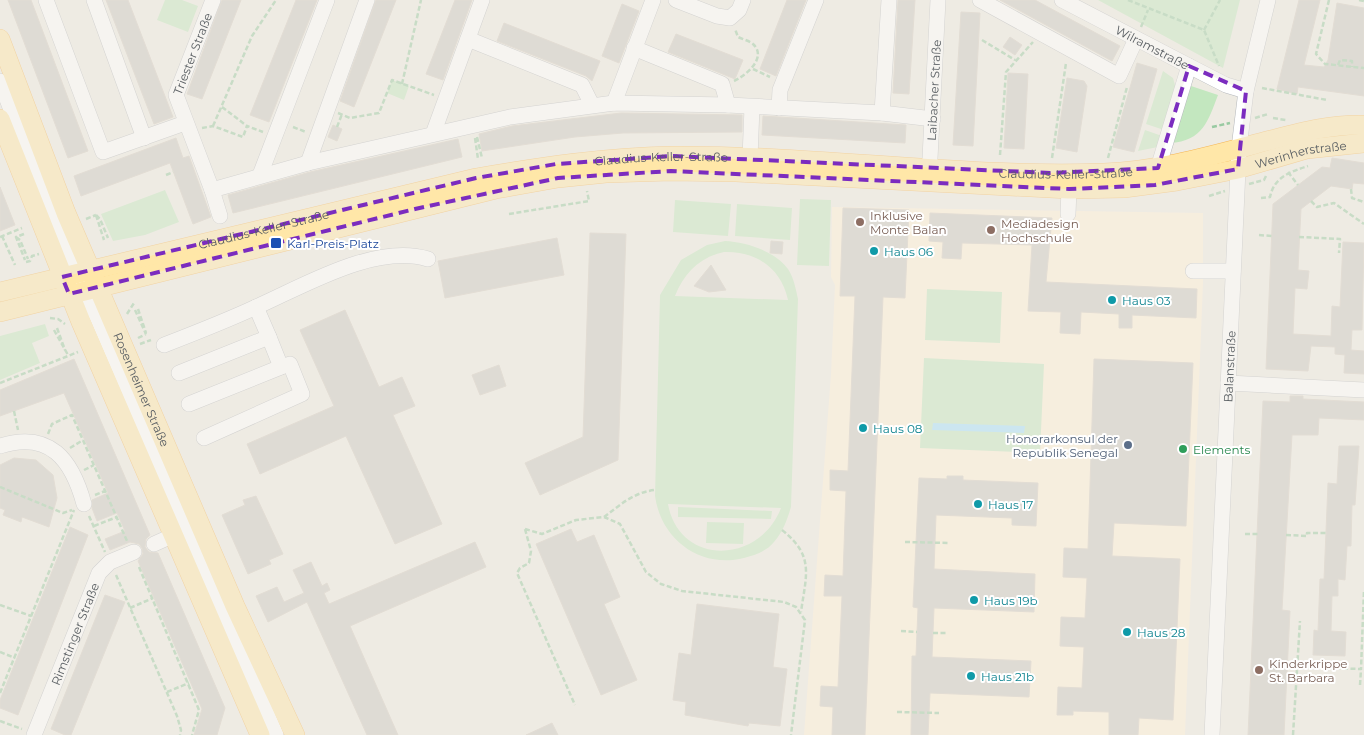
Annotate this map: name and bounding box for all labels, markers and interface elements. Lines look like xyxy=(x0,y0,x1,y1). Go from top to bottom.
street label: Triester Straße xyxy=(169,11,215,97)
street label: Wilramstraße xyxy=(1113,22,1192,72)
street label: Laibacher Straße xyxy=(923,39,943,141)
street label: Werinherstraße xyxy=(1253,137,1347,171)
street label: Claudius-Keller-Straße xyxy=(593,148,728,168)
street label: Claudius-Keller-Straße xyxy=(998,163,1133,181)
street label: Claudius-Keller-Straße xyxy=(197,206,330,252)
place label: Inklusive Monte Balan xyxy=(870,208,947,237)
marker: Inklusive Monte Balan xyxy=(854,216,866,228)
place label: Mediadesign Hochschule xyxy=(1001,216,1079,245)
marker: Mediadesign Hochschule xyxy=(985,224,997,236)
marker: Karl-Preis-Platz xyxy=(269,236,283,250)
place label: Karl-Preis-Platz xyxy=(287,236,379,251)
place label: Haus 06 xyxy=(884,244,933,259)
marker: Haus 06 xyxy=(868,245,880,257)
place label: Haus 03 xyxy=(1122,293,1171,308)
marker: Haus 03 xyxy=(1106,294,1118,306)
street label: Rosenheimer Straße xyxy=(111,330,173,449)
street label: Balanstraße xyxy=(1220,330,1238,403)
place label: Haus 08 xyxy=(873,421,923,436)
marker: Haus 08 xyxy=(857,422,869,434)
place label: Honorarkonsul der Republik Senegal xyxy=(1006,431,1118,460)
marker: Honorarkonsul der Republik Senegal xyxy=(1122,439,1134,451)
place label: Elements xyxy=(1193,442,1250,457)
marker: Elements xyxy=(1177,443,1189,455)
place label: Haus 17 xyxy=(988,497,1033,512)
marker: Haus 17 xyxy=(972,498,984,510)
street label: Rimstinger Straße xyxy=(47,580,102,687)
place label: Haus 19b xyxy=(984,593,1038,608)
marker: Haus 19b xyxy=(968,594,980,606)
place label: Haus 28 xyxy=(1137,625,1186,640)
marker: Haus 28 xyxy=(1121,626,1133,638)
place label: Kinderkrippe St. Barbara xyxy=(1269,656,1348,685)
marker: Kinderkrippe St. Barbara xyxy=(1253,664,1265,676)
place label: Haus 21b xyxy=(981,669,1034,684)
marker: Haus 21b xyxy=(965,670,977,682)

